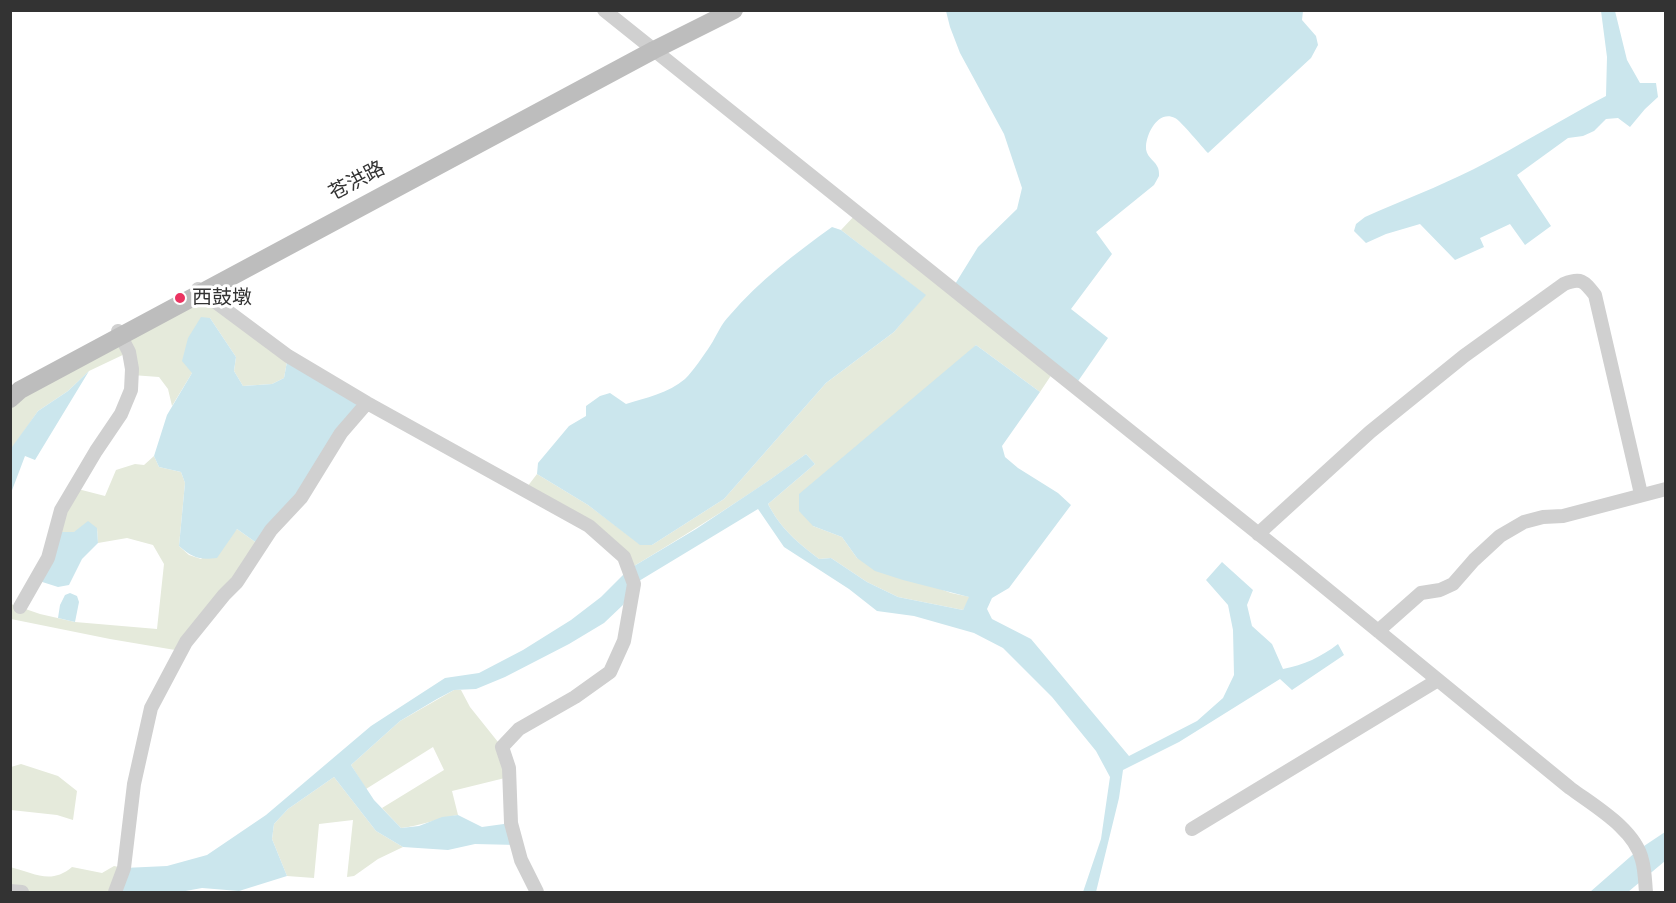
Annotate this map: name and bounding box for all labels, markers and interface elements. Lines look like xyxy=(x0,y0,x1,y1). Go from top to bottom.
street label: 苍洪路 xyxy=(325,156,389,206)
place label: 西鼓墩 xyxy=(192,286,252,310)
marker: 西鼓墩 xyxy=(173,291,187,305)

